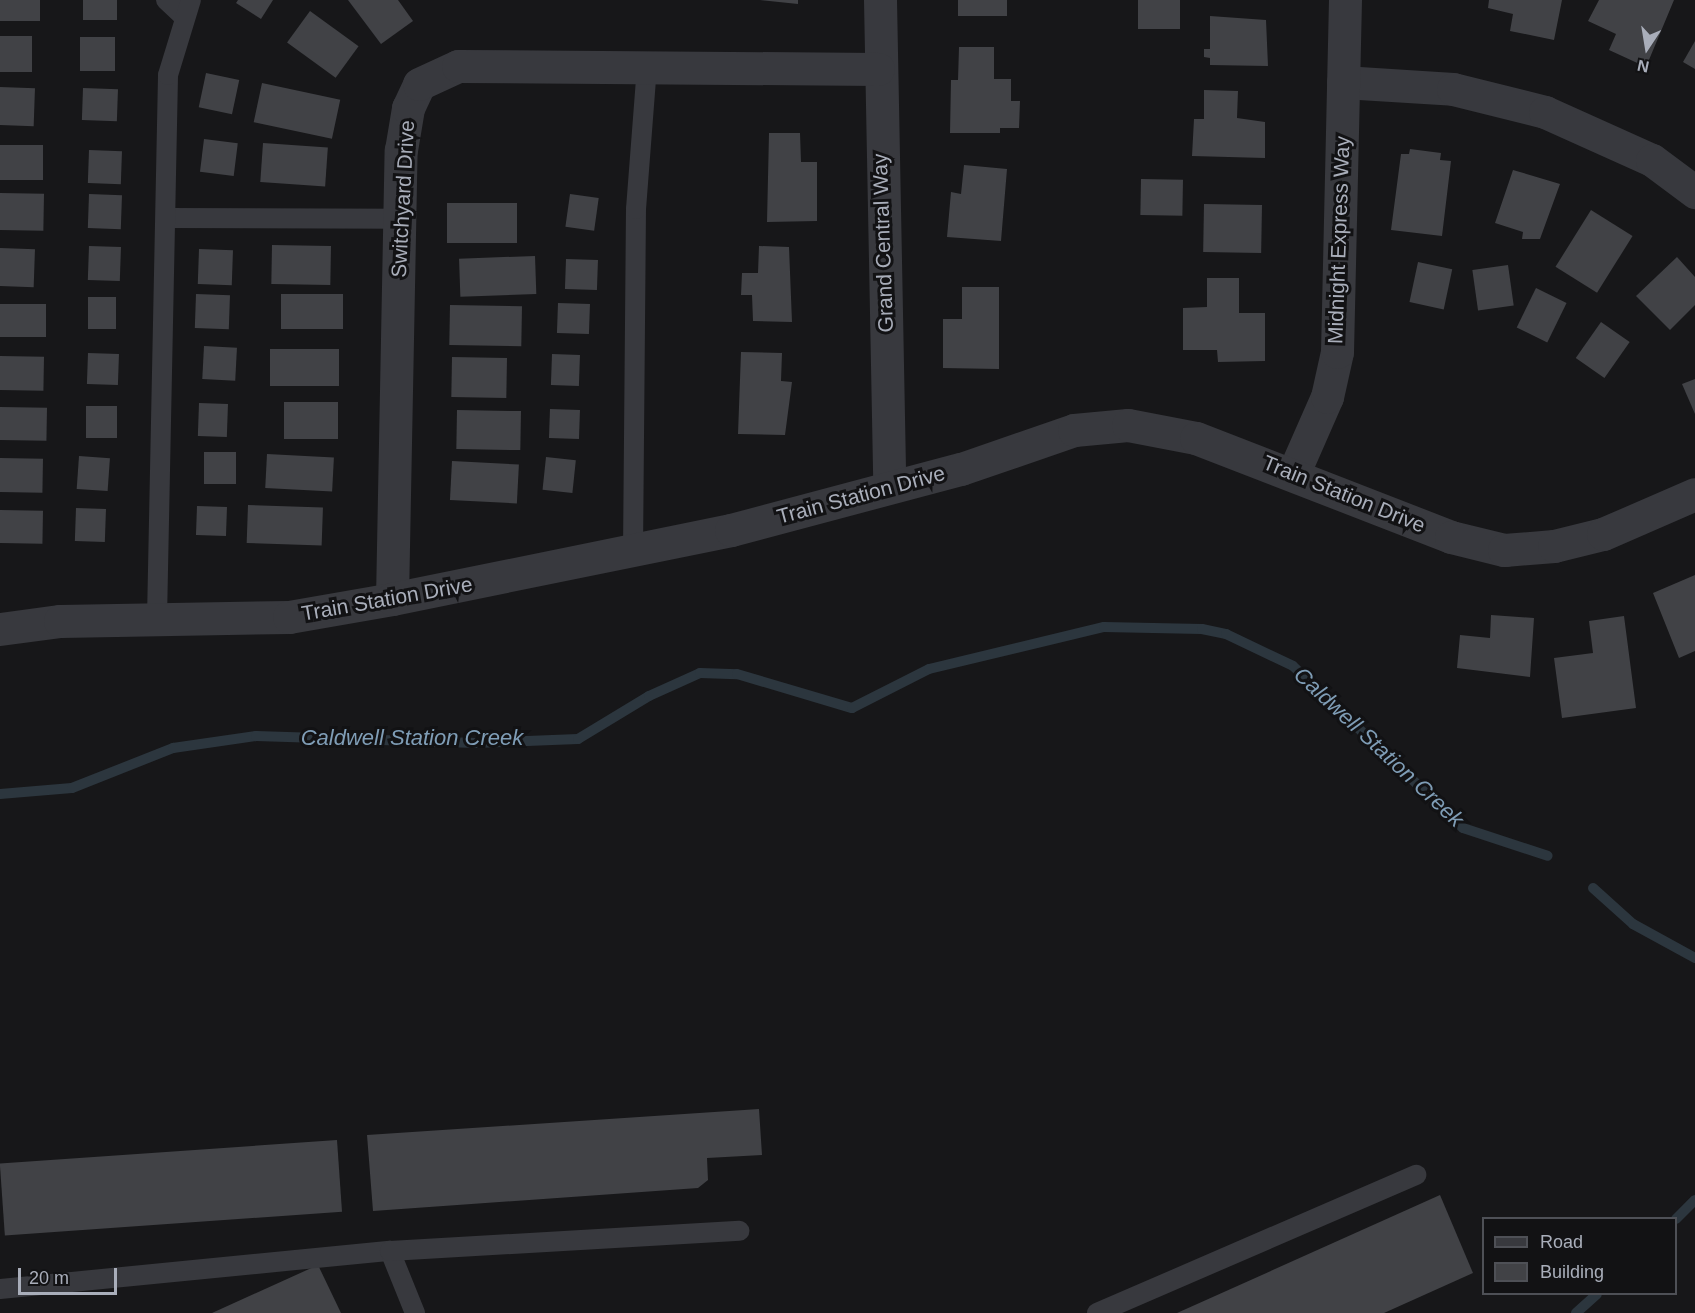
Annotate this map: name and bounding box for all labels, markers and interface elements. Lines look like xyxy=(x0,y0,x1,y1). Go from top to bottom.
north arrow xyxy=(1617,18,1677,78)
text: N xyxy=(1636,57,1651,76)
street label: Switchyard Drive xyxy=(386,120,420,278)
street label: Midnight Express Way xyxy=(1323,136,1355,344)
street label: Grand Central Way xyxy=(867,153,899,333)
street label: Train Station Drive xyxy=(1259,450,1429,538)
street label: Train Station Drive xyxy=(774,460,948,530)
street label: Train Station Drive xyxy=(300,572,474,626)
water label: Caldwell Station Creek xyxy=(1289,661,1469,833)
water label: Caldwell Station Creek xyxy=(301,725,523,751)
legend xyxy=(1482,1217,1677,1295)
text: Road xyxy=(1540,1232,1583,1252)
scale bar xyxy=(21,1256,120,1294)
text: Building xyxy=(1540,1262,1604,1282)
text: 20 m xyxy=(29,1268,69,1288)

